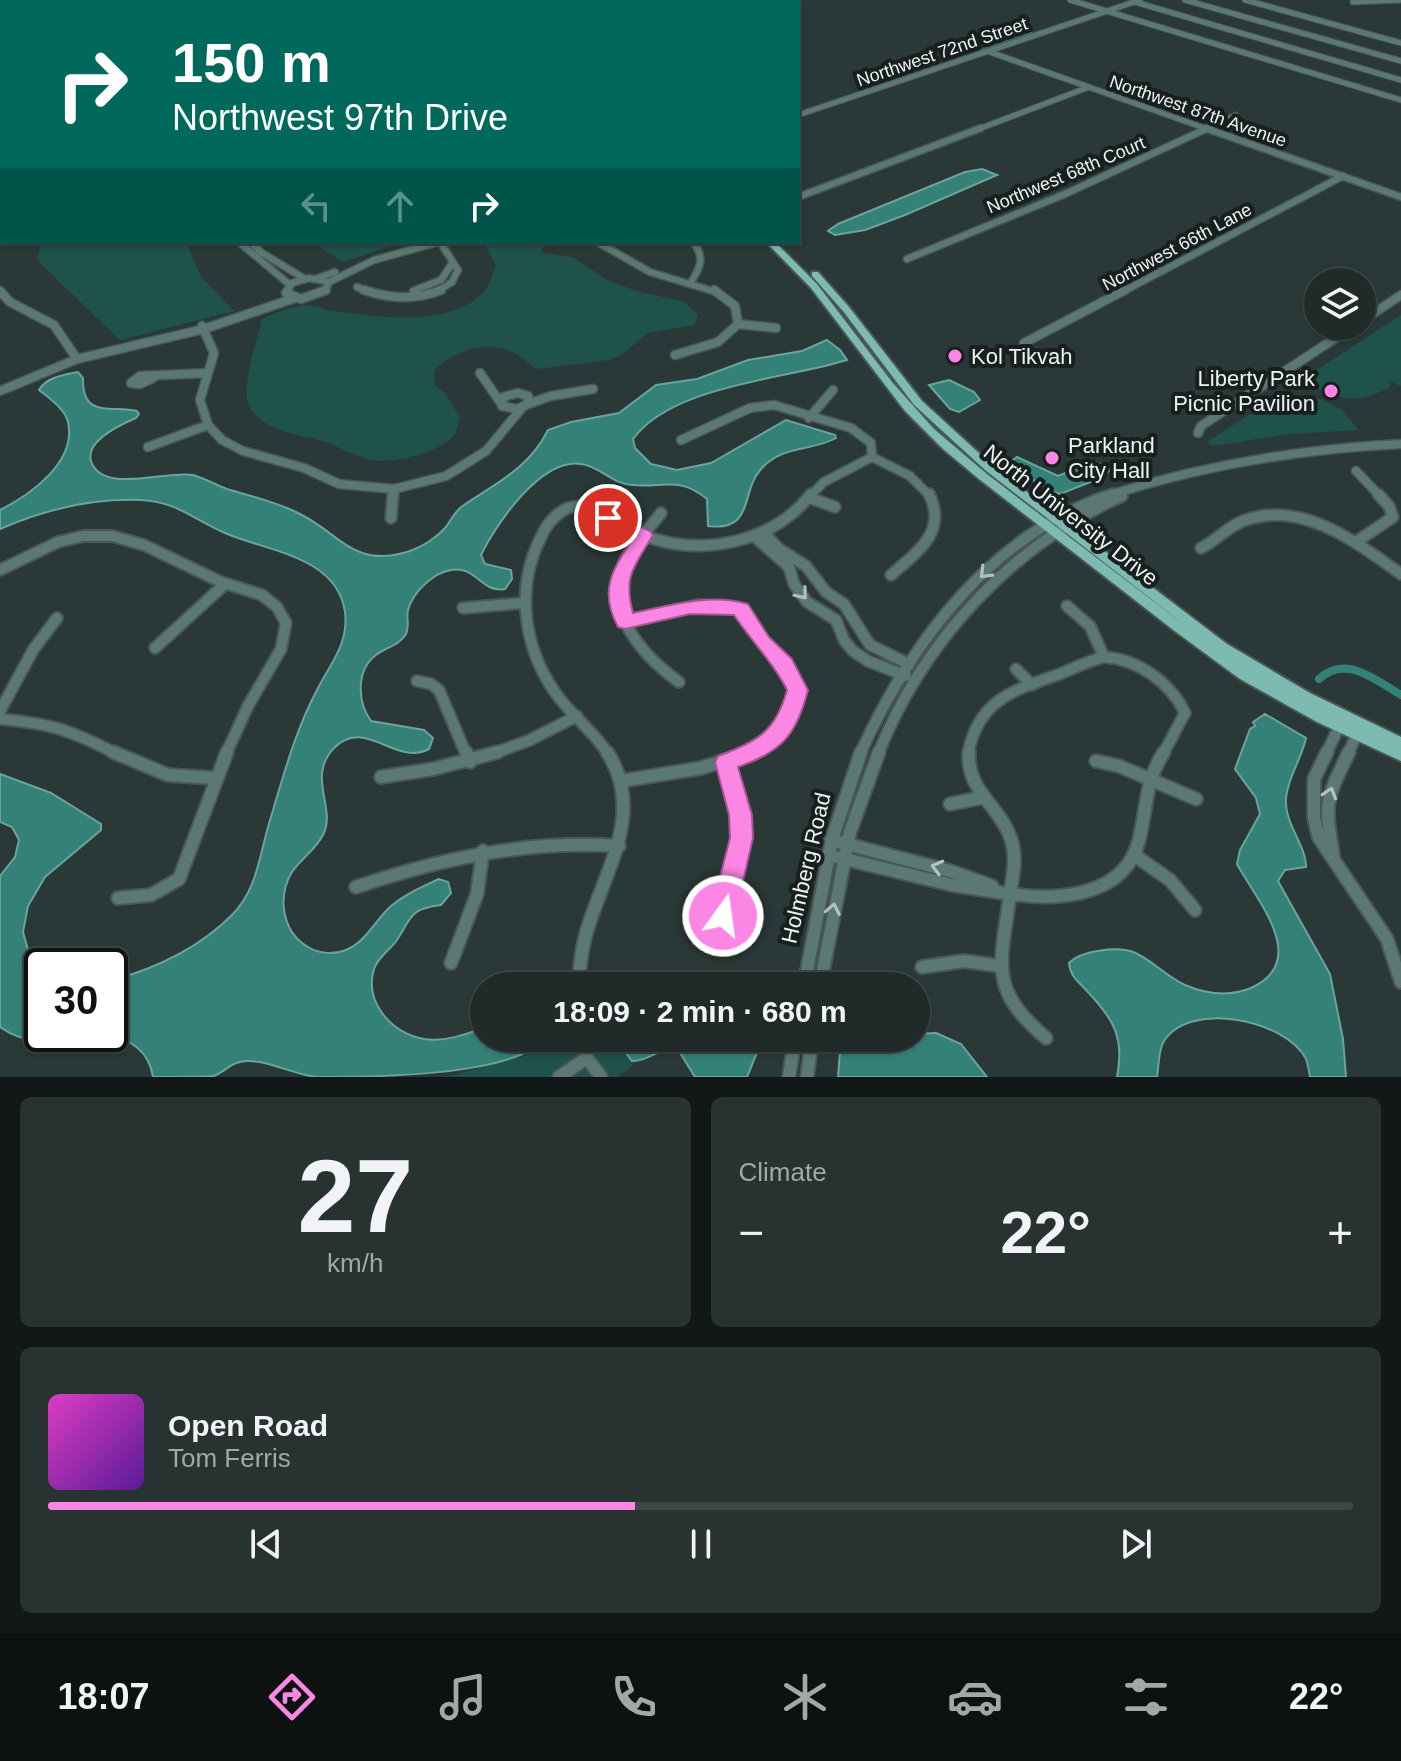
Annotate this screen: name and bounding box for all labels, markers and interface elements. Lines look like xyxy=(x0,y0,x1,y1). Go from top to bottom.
street label: Northwest 72nd Street xyxy=(854,13,1030,91)
text: 150 m xyxy=(172,31,331,94)
icon: right xyxy=(40,32,144,136)
street label: Northwest 87th Avenue xyxy=(1107,71,1289,151)
text: Northwest 97th Drive xyxy=(172,97,508,138)
street label: Northwest 68th Court xyxy=(984,133,1148,217)
icon: left xyxy=(294,184,338,228)
icon: ahead xyxy=(378,184,422,228)
icon: right xyxy=(462,184,506,228)
street label: Northwest 66th Lane xyxy=(1099,199,1255,295)
map controls xyxy=(1304,268,1376,340)
button: layers xyxy=(1304,268,1376,340)
place label: Kol Tikvah xyxy=(971,344,1073,369)
marker: Kol Tikvah xyxy=(946,347,964,365)
place label: Liberty Park Picnic Pavilion xyxy=(1173,366,1316,416)
marker: Liberty Park Picnic Pavilion xyxy=(1322,382,1340,400)
place label: Parkland City Hall xyxy=(1068,433,1155,483)
street label: North University Drive xyxy=(979,439,1163,591)
marker: Parkland City Hall xyxy=(1043,449,1061,467)
pin xyxy=(574,484,642,552)
icon: arrive xyxy=(586,496,630,540)
one-way arrow xyxy=(980,564,994,579)
one-way arrow xyxy=(793,584,807,599)
one-way arrow xyxy=(1321,787,1337,800)
street label: Holmberg Road xyxy=(776,790,836,946)
one-way arrow xyxy=(930,860,944,876)
position arrow xyxy=(681,874,765,958)
one-way arrow xyxy=(823,902,840,916)
speed limit sign: 30 xyxy=(24,948,128,1052)
text: 18:09 · 2 min · 680 m xyxy=(553,995,847,1028)
text: 27 xyxy=(297,1138,413,1254)
text: Climate xyxy=(739,1157,827,1187)
text: 22° xyxy=(1000,1199,1091,1266)
text: − xyxy=(739,1208,764,1257)
text: + xyxy=(1327,1208,1353,1257)
text: km/h xyxy=(327,1248,383,1278)
text: Open Road xyxy=(168,1409,328,1442)
text: Tom Ferris xyxy=(168,1443,291,1473)
icon: previous xyxy=(244,1522,288,1566)
icon: pause xyxy=(679,1522,723,1566)
icon: next xyxy=(1114,1522,1158,1566)
icon: directions xyxy=(264,1669,320,1725)
icon: music xyxy=(435,1669,491,1725)
icon: phone xyxy=(606,1669,662,1725)
icon: climate xyxy=(777,1669,833,1725)
icon: car xyxy=(947,1669,1003,1725)
icon: filters xyxy=(1118,1669,1174,1725)
text: 18:07 xyxy=(57,1676,149,1717)
text: 22° xyxy=(1289,1676,1344,1717)

